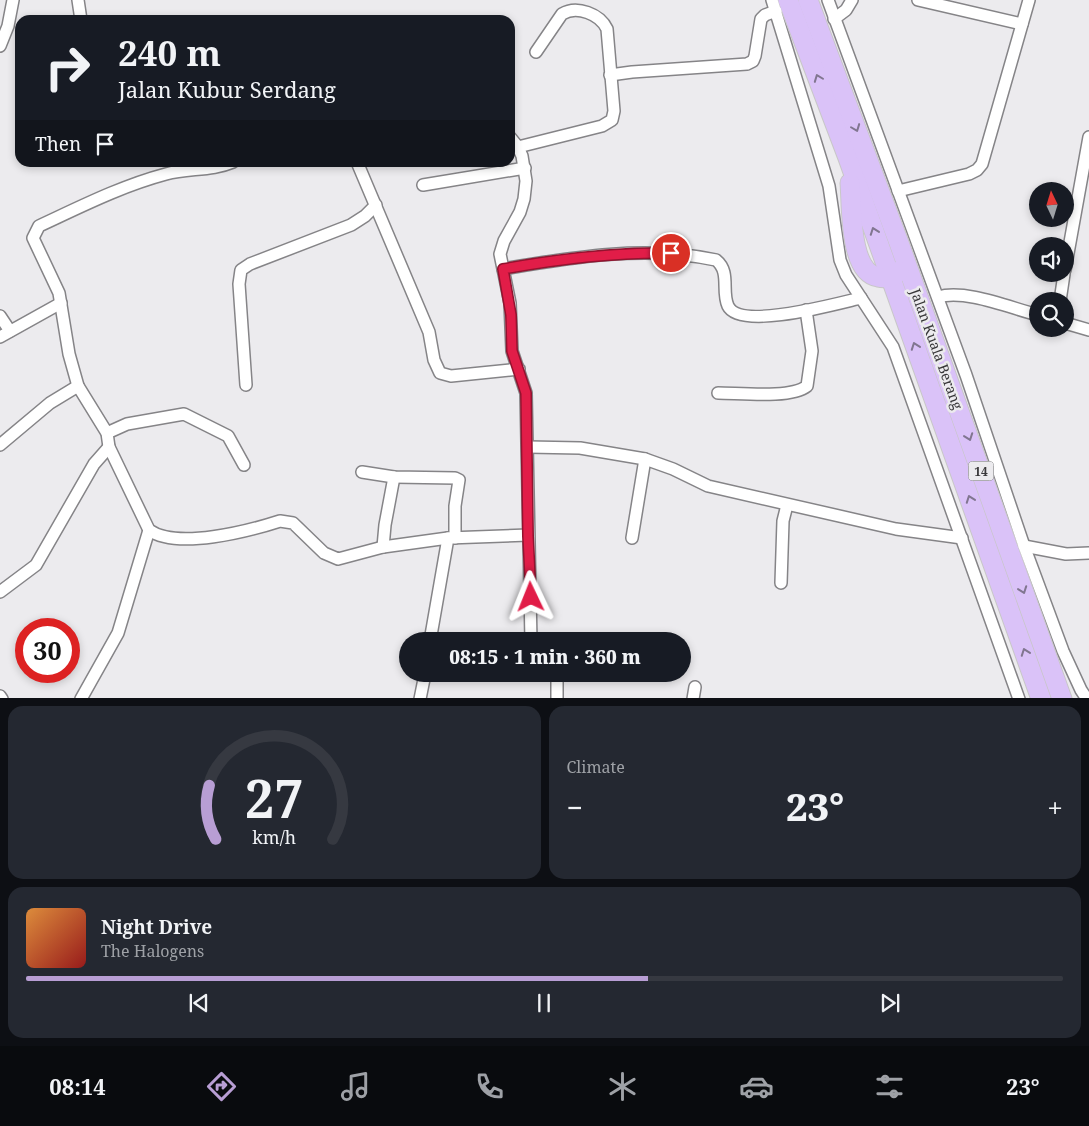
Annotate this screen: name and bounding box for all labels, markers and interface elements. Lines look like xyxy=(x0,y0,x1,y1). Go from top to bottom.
text: 240 m xyxy=(118,29,221,76)
icon: right xyxy=(35,35,100,100)
text: Jalan Kubur Serdang xyxy=(118,74,336,104)
one-way arrow xyxy=(814,75,824,83)
one-way arrow xyxy=(850,123,860,131)
icon: arrive xyxy=(91,130,119,158)
text: Then xyxy=(35,131,81,157)
north arrow xyxy=(1029,182,1074,228)
map controls xyxy=(1029,182,1074,337)
one-way arrow xyxy=(870,227,880,236)
pin xyxy=(650,232,692,274)
button: sound xyxy=(1029,237,1074,282)
icon: arrive xyxy=(657,239,685,267)
street label: Jalan Kuala Berang xyxy=(906,285,968,413)
button: search xyxy=(1029,292,1074,337)
one-way arrow xyxy=(911,343,921,351)
one-way arrow xyxy=(963,432,973,441)
road number: 14 xyxy=(968,462,994,481)
one-way arrow xyxy=(966,496,976,504)
position arrow xyxy=(504,570,556,622)
one-way arrow xyxy=(1017,585,1027,594)
speed limit sign: 30 xyxy=(15,618,80,683)
text: 08:15 · 1 min · 360 m xyxy=(449,644,641,670)
one-way arrow xyxy=(1020,649,1030,657)
text: Climate xyxy=(567,756,625,778)
text: 27 xyxy=(245,762,304,833)
text: 23° xyxy=(786,780,844,832)
text: − xyxy=(567,788,583,826)
text: + xyxy=(1047,788,1063,826)
text: km/h xyxy=(252,825,296,849)
text: Night Drive xyxy=(101,914,212,940)
text: The Halogens xyxy=(101,940,204,962)
icon: previous xyxy=(185,989,213,1017)
icon: pause xyxy=(530,989,558,1017)
icon: next xyxy=(876,989,904,1017)
icon: directions xyxy=(204,1069,239,1104)
icon: music xyxy=(338,1069,373,1104)
icon: phone xyxy=(472,1069,507,1104)
icon: climate xyxy=(605,1069,640,1104)
icon: car xyxy=(739,1069,774,1104)
icon: filters xyxy=(872,1069,907,1104)
text: 08:14 xyxy=(49,1071,106,1101)
text: 23° xyxy=(1006,1071,1040,1101)

